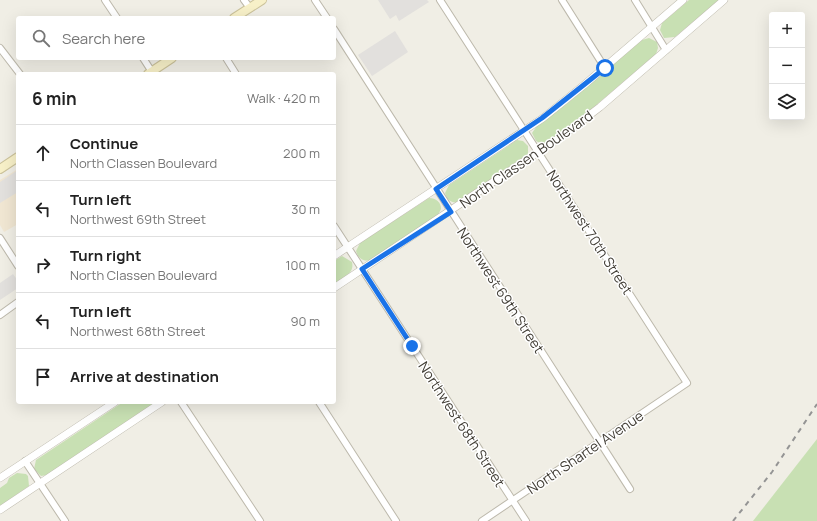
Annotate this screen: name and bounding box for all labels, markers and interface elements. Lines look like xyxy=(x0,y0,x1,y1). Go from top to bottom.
map controls xyxy=(769,12,805,120)
button: + xyxy=(769,12,805,48)
search box xyxy=(16,16,336,60)
icon: search xyxy=(30,27,52,49)
text: Search here xyxy=(62,28,145,49)
button: − xyxy=(769,48,805,84)
route start xyxy=(596,59,614,77)
button: layers xyxy=(769,84,805,120)
text: 6 min xyxy=(32,87,77,110)
text: Walk · 420 m xyxy=(247,89,320,107)
street label: North Classen Boulevard xyxy=(456,106,596,212)
text: Continue xyxy=(70,133,138,154)
icon: ahead xyxy=(32,142,54,164)
text: 200 m xyxy=(283,144,320,162)
text: North Classen Boulevard xyxy=(70,154,217,172)
street label: Northwest 70th Street xyxy=(543,166,638,298)
text: Turn left xyxy=(70,189,132,210)
icon: left xyxy=(32,198,54,220)
text: 30 m xyxy=(291,200,320,218)
text: Northwest 69th Street xyxy=(70,210,206,228)
street label: Northwest 69th Street xyxy=(453,223,549,357)
text: Turn right xyxy=(70,245,141,266)
icon: right xyxy=(32,254,54,276)
text: 100 m xyxy=(285,256,320,274)
text: North Classen Boulevard xyxy=(70,266,217,284)
text: Turn left xyxy=(70,301,132,322)
icon: left xyxy=(32,310,54,332)
text: 90 m xyxy=(290,312,320,330)
text: Northwest 68th Street xyxy=(70,322,205,340)
route end xyxy=(403,337,421,355)
street label: Northwest 68th Street xyxy=(414,358,510,491)
icon: arrive xyxy=(32,366,54,388)
text: Arrive at destination xyxy=(70,366,219,387)
street label: North Shartel Avenue xyxy=(523,406,647,498)

